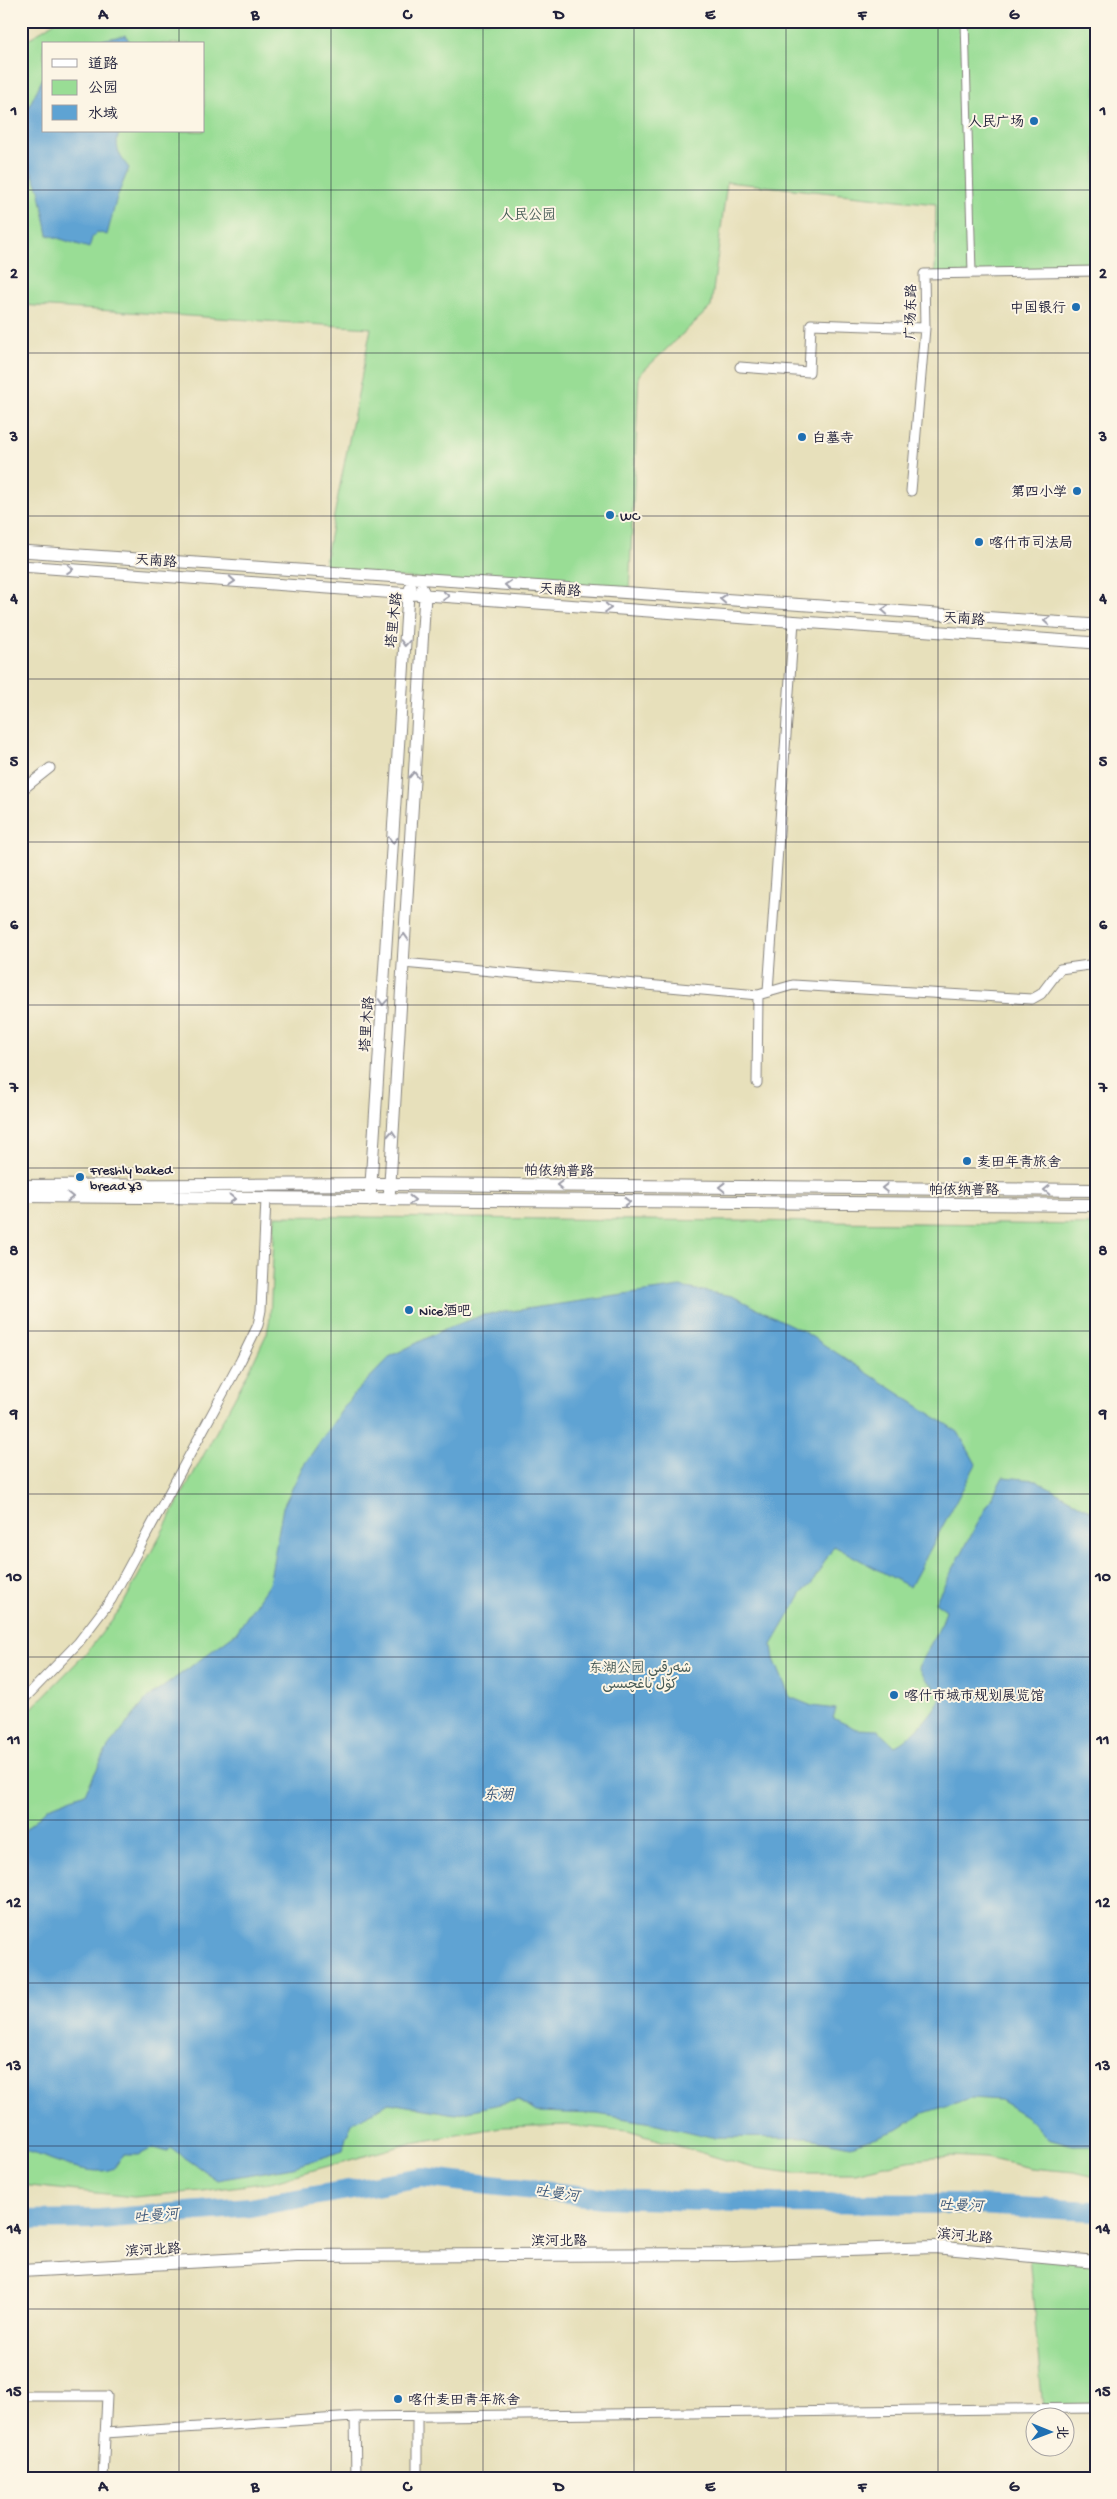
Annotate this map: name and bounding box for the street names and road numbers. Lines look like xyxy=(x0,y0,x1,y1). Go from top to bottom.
street label: 广场东路 xyxy=(903,284,921,340)
street label: 天南路 xyxy=(134,552,177,572)
street label: 天南路 xyxy=(538,581,581,601)
street label: 塔里木路 xyxy=(383,591,407,649)
street label: 天南路 xyxy=(942,610,985,630)
street label: 塔里木路 xyxy=(357,996,379,1053)
street label: 帕依纳普路 xyxy=(524,1162,594,1182)
street label: 帕依纳普路 xyxy=(929,1182,999,1200)
street label: 滨河北路 xyxy=(936,2226,994,2248)
street label: 滨河北路 xyxy=(531,2233,587,2251)
street label: 滨河北路 xyxy=(125,2241,182,2261)

